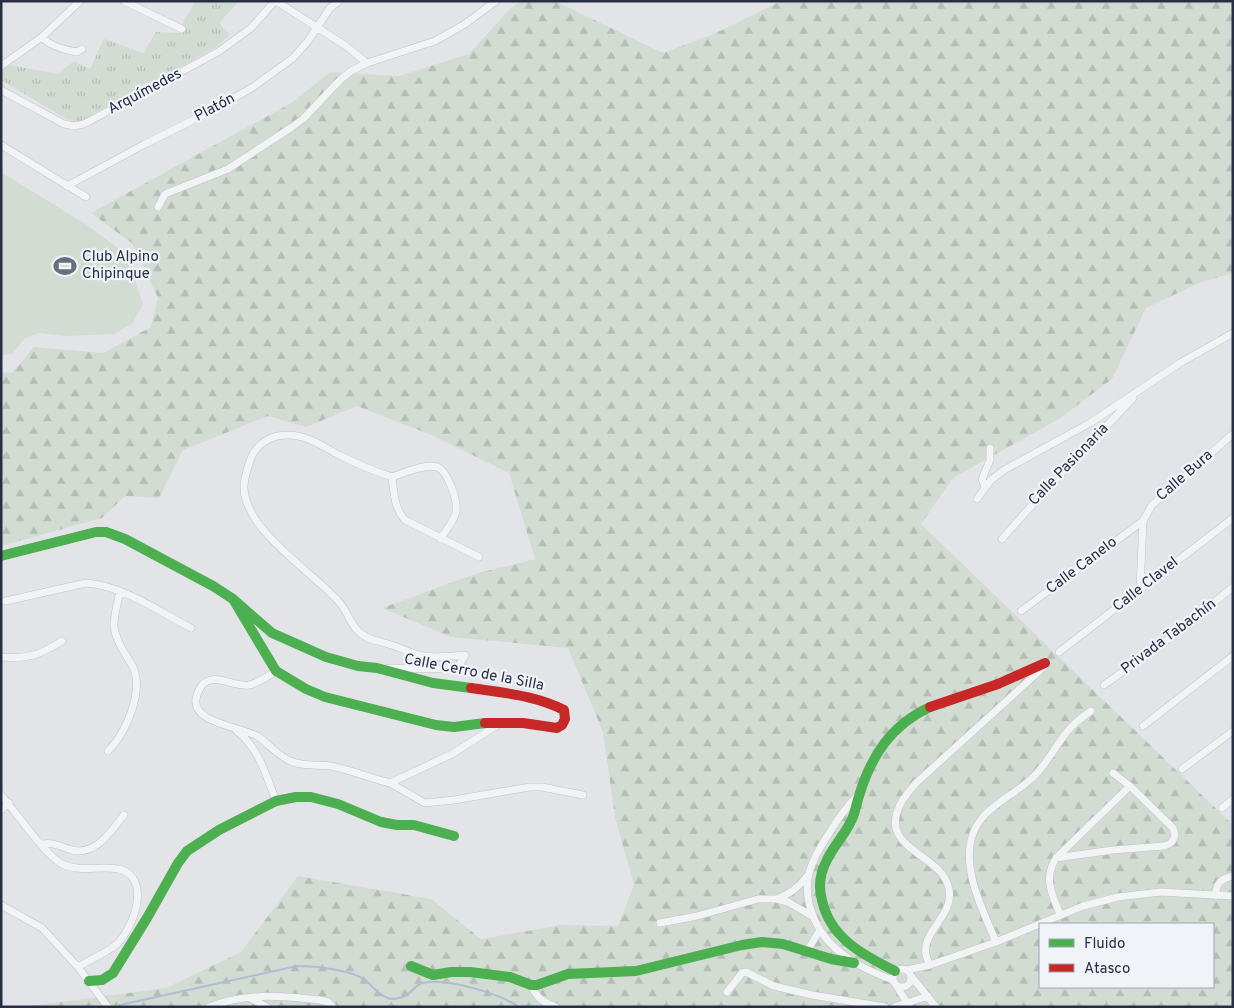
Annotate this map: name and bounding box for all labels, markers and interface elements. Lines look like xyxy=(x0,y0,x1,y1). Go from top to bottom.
street label: Arquímedes xyxy=(105,65,185,119)
street label: Platón xyxy=(191,89,239,127)
place label: Club Alpino Chipinque xyxy=(82,248,159,284)
sports icon: Club Alpino Chipinque xyxy=(52,253,78,279)
street label: Calle Pasionaria xyxy=(1025,420,1113,510)
street label: Calle Bura xyxy=(1153,446,1217,506)
street label: Calle Canelo xyxy=(1043,533,1121,599)
street label: Calle Clavel xyxy=(1109,553,1183,617)
street label: Privada Tabachín xyxy=(1118,595,1220,679)
street label: Calle Cerro de la Silla xyxy=(402,650,546,696)
legend xyxy=(1039,923,1214,988)
text: Fluido xyxy=(1084,935,1125,954)
text: Atasco xyxy=(1084,960,1130,979)

